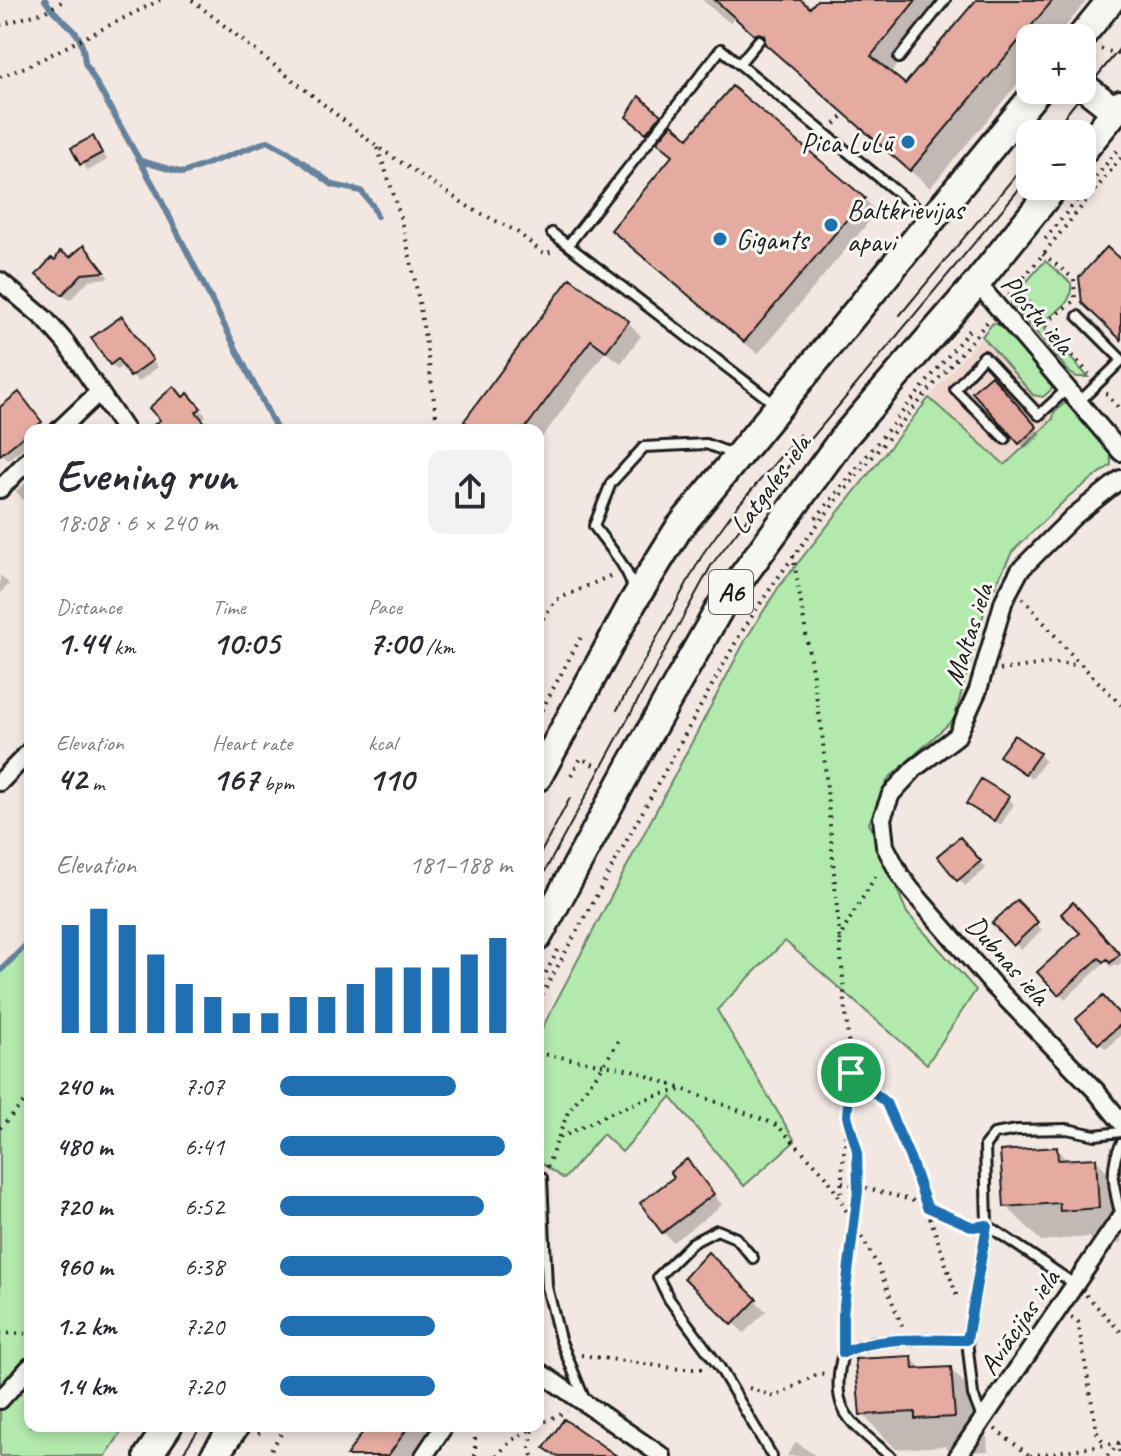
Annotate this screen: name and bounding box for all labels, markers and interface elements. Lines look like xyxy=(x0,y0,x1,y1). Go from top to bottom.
map controls xyxy=(1016,24,1096,200)
button: + xyxy=(1016,24,1096,104)
button: − xyxy=(1016,120,1096,200)
place label: Pica LuLū xyxy=(801,125,896,160)
marker: Pica LuLū xyxy=(899,133,917,151)
place label: Baltkrievijas apavi xyxy=(847,192,966,259)
marker: Baltkrievijas apavi xyxy=(822,216,840,234)
place label: Gigants xyxy=(736,222,810,257)
marker: Gigants xyxy=(711,230,729,248)
street label: Plostu iela xyxy=(994,267,1083,362)
street label: Latgales iela xyxy=(722,425,820,541)
text: Evening run xyxy=(56,448,236,503)
button: share xyxy=(428,450,512,534)
text: 18:08 · 6 × 240 m xyxy=(56,506,217,539)
road number: A6 xyxy=(709,570,753,614)
street label: Maltas iela xyxy=(935,577,1001,689)
text: Distance xyxy=(56,593,122,621)
text: Time xyxy=(212,593,246,621)
text: Pace xyxy=(368,593,402,621)
text: 1.44 xyxy=(56,621,109,664)
text: 10:05 xyxy=(212,621,279,664)
text: 7:00 xyxy=(368,621,421,664)
text: km xyxy=(109,633,135,661)
text: /km xyxy=(421,633,455,661)
text: Elevation xyxy=(56,729,124,757)
text: Heart rate xyxy=(212,729,292,757)
text: kcal xyxy=(368,729,397,757)
text: 42 xyxy=(56,757,87,800)
text: 167 xyxy=(212,757,258,800)
text: 110 xyxy=(368,757,414,800)
text: m xyxy=(87,769,104,797)
text: bpm xyxy=(258,769,294,797)
text: Elevation xyxy=(56,848,136,881)
text: 181–188 m xyxy=(409,848,512,881)
street label: Dubnas iela xyxy=(958,908,1059,1014)
pin xyxy=(817,1039,885,1107)
icon: arrive xyxy=(829,1051,873,1095)
text: 240 m xyxy=(56,1070,112,1103)
text: 7:07 xyxy=(184,1070,224,1103)
text: 480 m xyxy=(56,1130,112,1163)
text: 6:41 xyxy=(184,1130,224,1163)
text: 720 m xyxy=(56,1190,112,1223)
text: 6:52 xyxy=(184,1190,224,1223)
text: 960 m xyxy=(56,1250,112,1283)
text: 6:38 xyxy=(184,1250,224,1283)
street label: Aviācijas iela xyxy=(971,1261,1068,1382)
text: 1.2 km xyxy=(56,1310,116,1343)
text: 7:20 xyxy=(184,1310,224,1343)
text: 1.4 km xyxy=(56,1370,116,1403)
text: 7:20 xyxy=(184,1370,224,1403)

